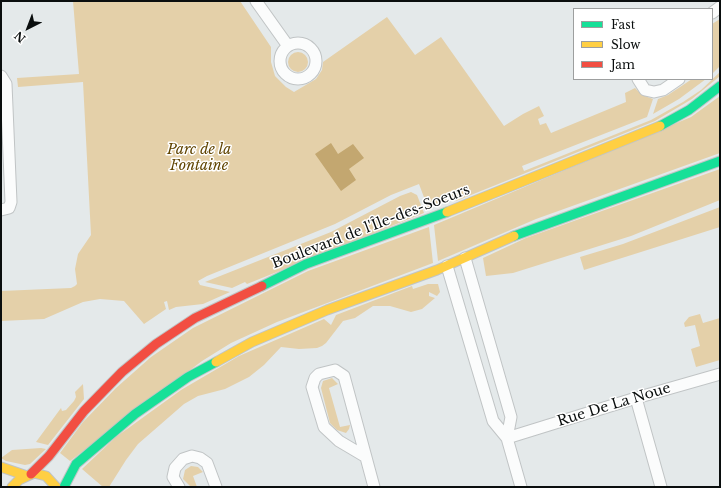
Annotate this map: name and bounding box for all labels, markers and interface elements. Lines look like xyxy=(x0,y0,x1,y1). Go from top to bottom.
north arrow xyxy=(8,8,48,48)
legend xyxy=(573,8,713,80)
text: Fast xyxy=(611,17,635,32)
text: N xyxy=(11,28,28,46)
text: Slow xyxy=(611,37,640,52)
text: Jam xyxy=(611,57,635,72)
park label: Parc de la Fontaine xyxy=(167,142,231,174)
street label: Boulevard de l'Île-des-Soeurs xyxy=(270,181,472,273)
street label: Rue De La Noue xyxy=(555,380,673,430)

